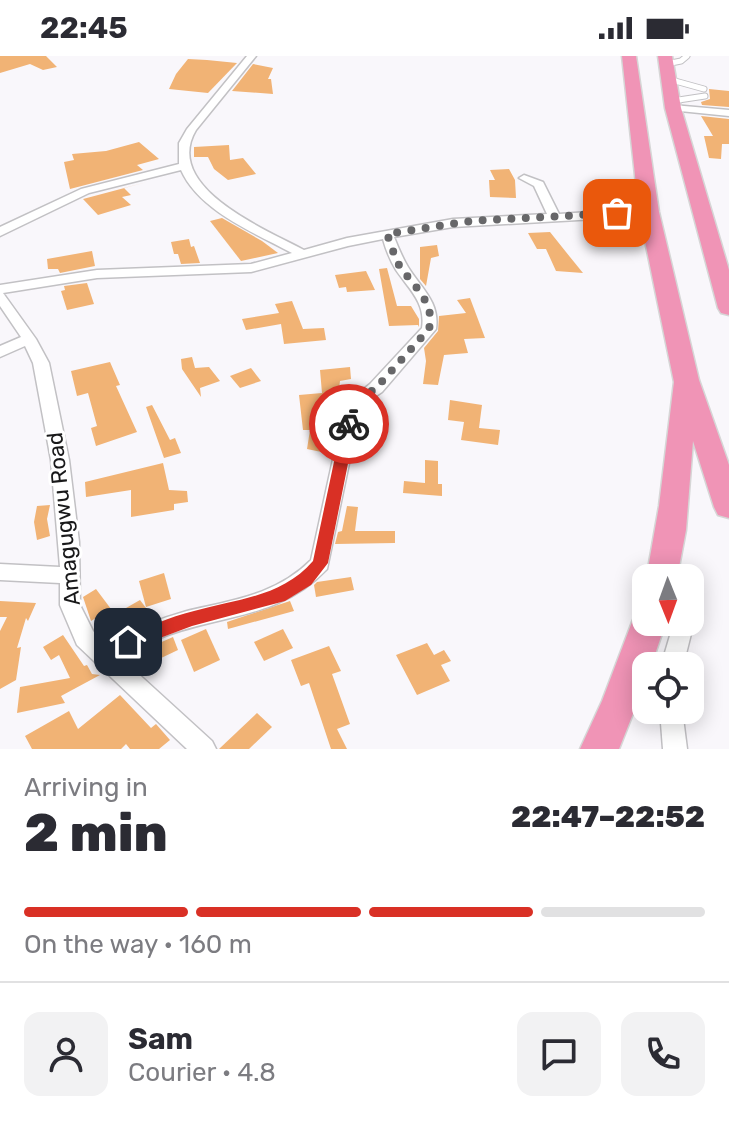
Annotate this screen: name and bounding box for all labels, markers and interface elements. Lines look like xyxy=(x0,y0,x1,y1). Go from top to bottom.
text: 22:45 xyxy=(40,10,128,46)
pin xyxy=(583,179,651,247)
icon: bag xyxy=(595,191,639,235)
courier xyxy=(309,384,389,464)
icon: bike xyxy=(327,402,371,446)
street label: Amagugwu Road xyxy=(41,431,86,607)
north arrow xyxy=(632,564,704,636)
map controls xyxy=(632,564,704,724)
pin xyxy=(94,608,162,676)
icon: home xyxy=(106,620,150,664)
button: locate xyxy=(632,652,704,724)
text: Arriving in xyxy=(24,772,148,803)
text: 22:47–22:52 xyxy=(511,799,705,835)
text: 2 min xyxy=(24,802,168,864)
text: On the way · 160 m xyxy=(24,929,252,960)
button: person xyxy=(24,1012,108,1096)
button: chat xyxy=(517,1012,601,1096)
button: phone xyxy=(621,1012,705,1096)
text: Sam xyxy=(128,1021,193,1057)
text: Courier · 4.8 xyxy=(128,1057,276,1088)

